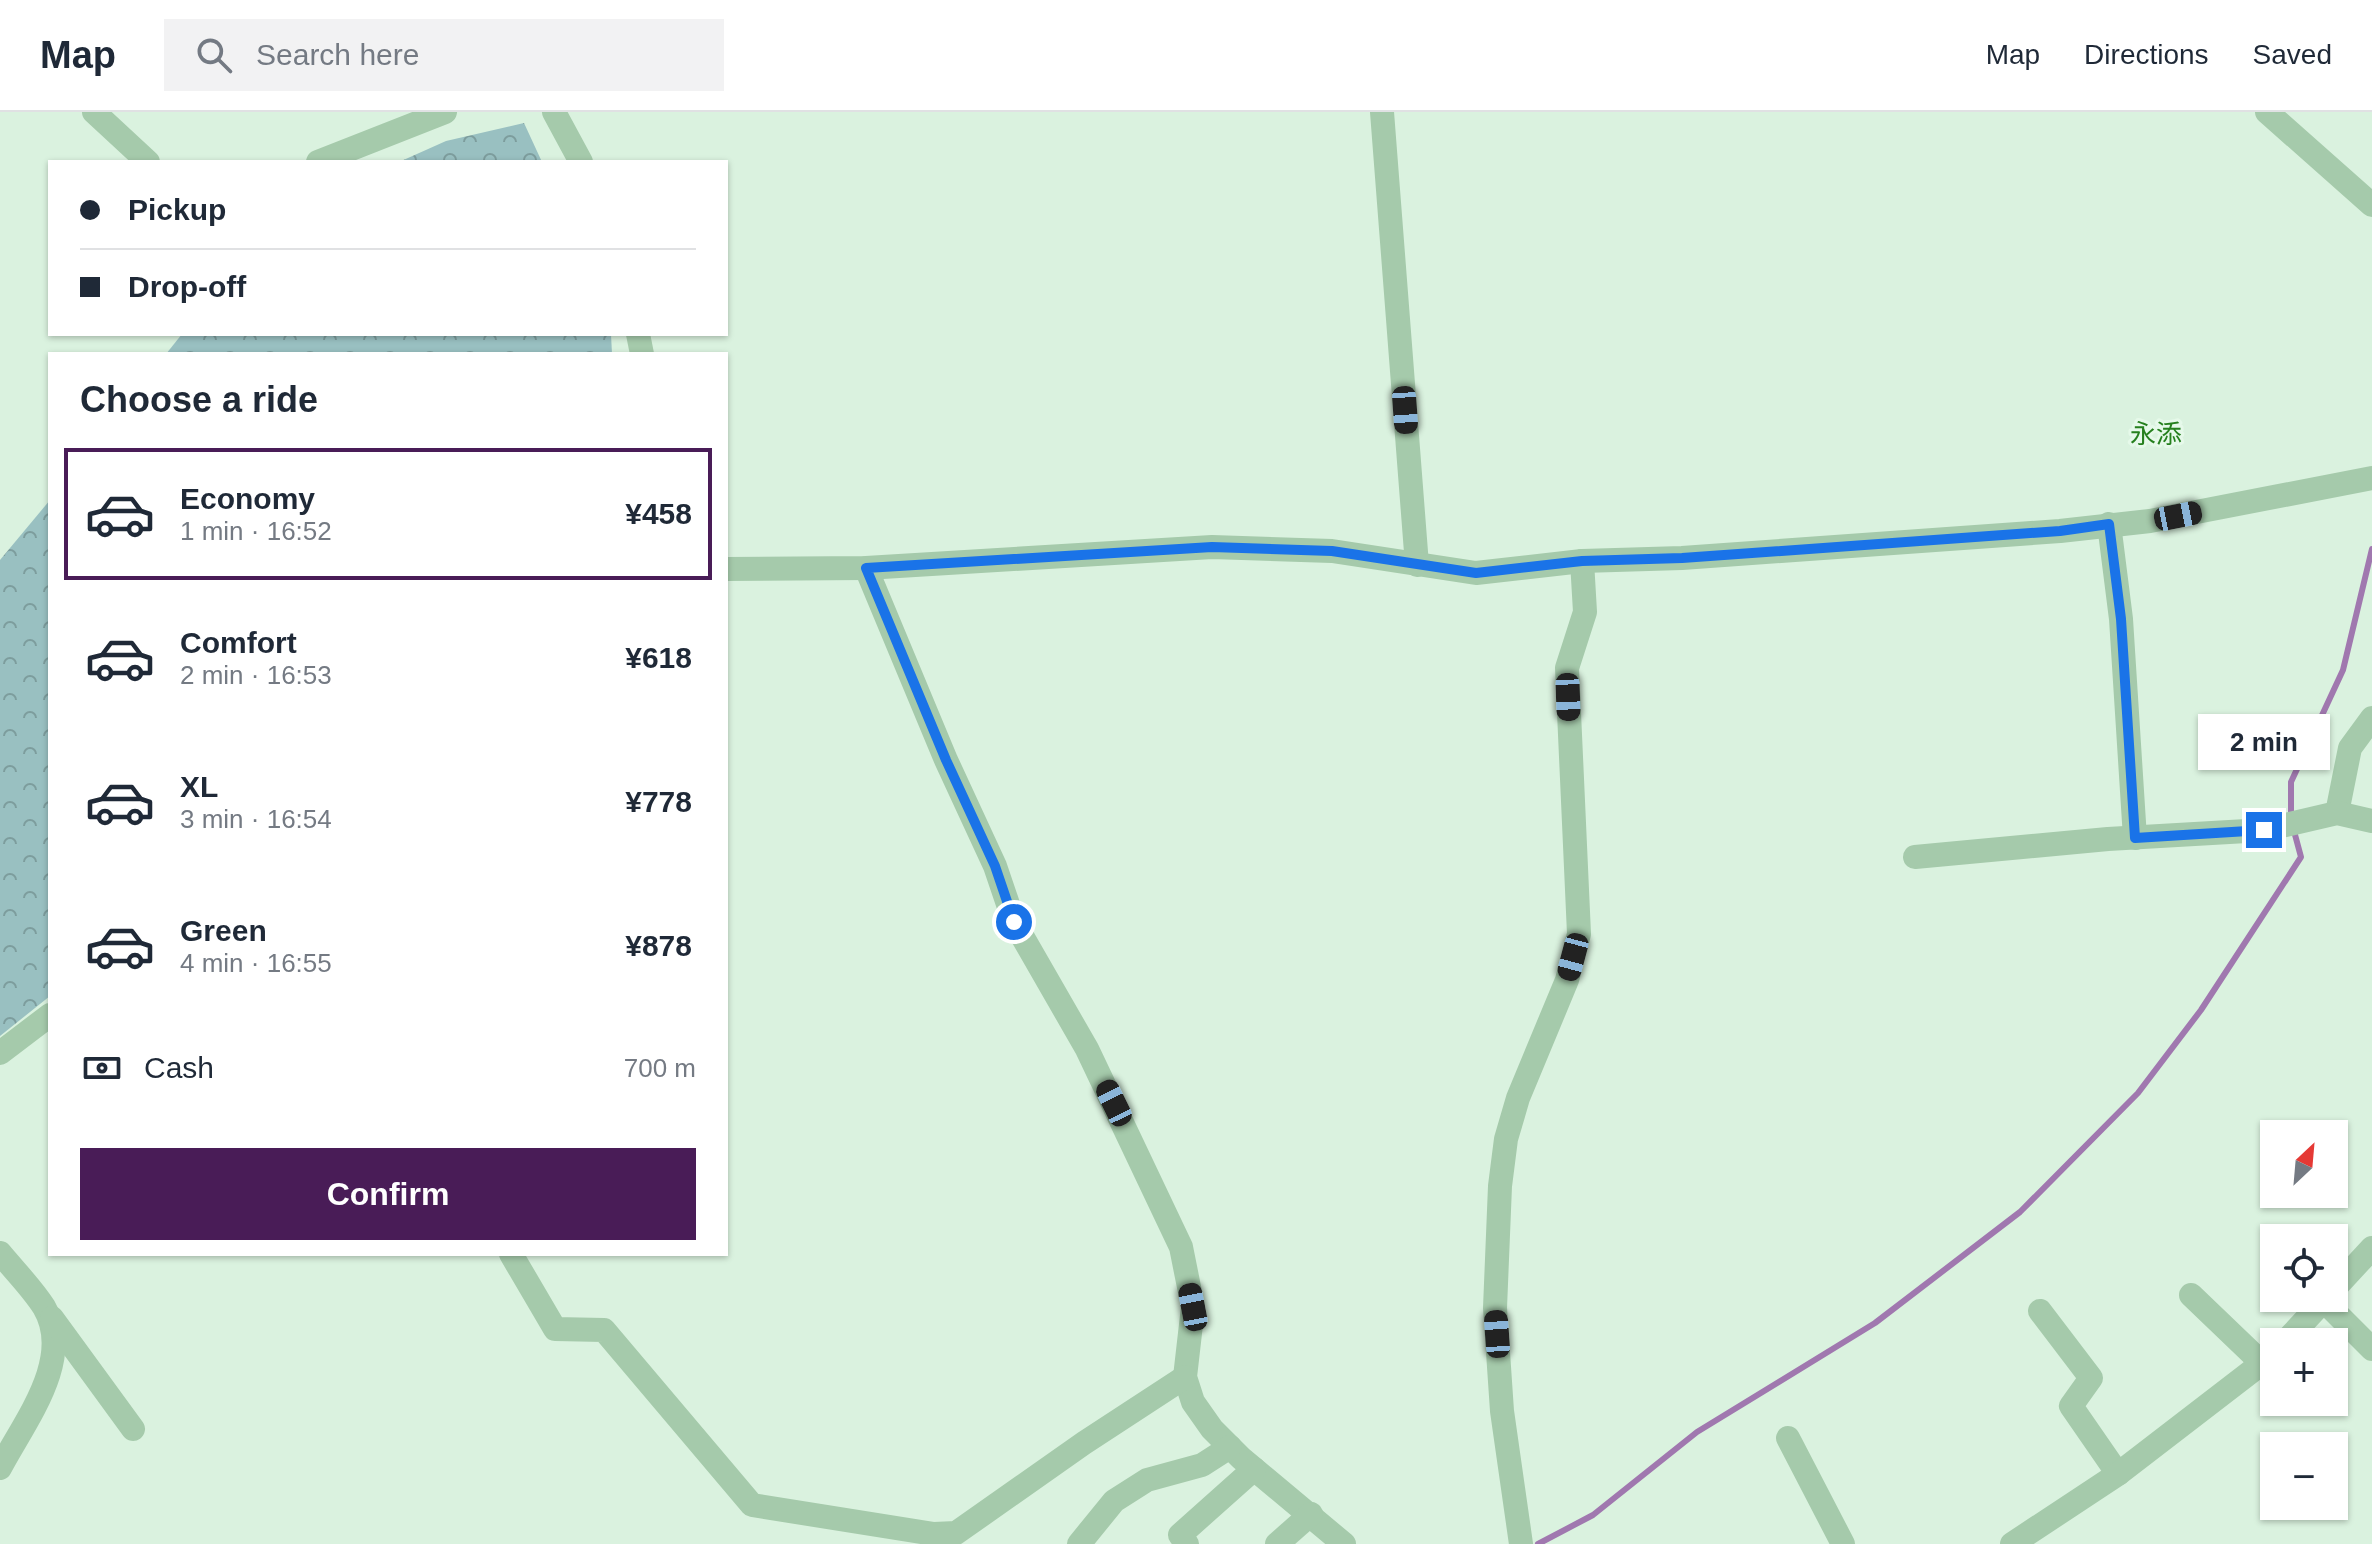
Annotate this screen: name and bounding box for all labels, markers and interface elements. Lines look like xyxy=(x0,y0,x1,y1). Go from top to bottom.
search box xyxy=(164,19,724,91)
icon: search xyxy=(192,33,236,77)
text: Map xyxy=(40,34,116,76)
text: Search here xyxy=(256,38,419,71)
text: Map xyxy=(1986,39,2040,70)
text: Directions xyxy=(2084,39,2209,70)
text: Saved xyxy=(2253,39,2332,70)
text: Pickup xyxy=(128,193,226,226)
text: Drop-off xyxy=(128,270,246,303)
text: Choose a ride xyxy=(80,379,318,420)
car xyxy=(1391,385,1419,435)
district label: 永添 xyxy=(2130,419,2182,449)
icon: car xyxy=(84,478,156,550)
text: Economy xyxy=(180,482,315,515)
text: ¥458 xyxy=(625,497,692,530)
car xyxy=(2152,500,2204,532)
text: 1 min · 16:52 xyxy=(180,516,332,546)
icon: car xyxy=(84,622,156,694)
text: Comfort xyxy=(180,626,297,659)
text: ¥618 xyxy=(625,641,692,674)
text: 2 min · 16:53 xyxy=(180,660,332,690)
car xyxy=(1555,673,1581,721)
callout: 2 min xyxy=(2198,714,2330,770)
text: 2 min xyxy=(2230,727,2298,757)
icon: car xyxy=(84,766,156,838)
text: XL xyxy=(180,770,218,803)
text: ¥778 xyxy=(625,785,692,818)
text: 3 min · 16:54 xyxy=(180,804,332,834)
route end xyxy=(2246,812,2282,848)
route start xyxy=(996,904,1032,940)
icon: car xyxy=(84,910,156,982)
text: Green xyxy=(180,914,267,947)
text: ¥878 xyxy=(625,929,692,962)
car xyxy=(1555,931,1591,983)
text: 4 min · 16:55 xyxy=(180,948,332,978)
icon: cash xyxy=(80,1046,124,1090)
text: Cash xyxy=(144,1051,214,1084)
text: 700 m xyxy=(624,1053,696,1083)
car xyxy=(1093,1076,1135,1130)
north arrow xyxy=(2260,1120,2348,1208)
map controls xyxy=(2260,1120,2348,1520)
button: Confirm xyxy=(80,1148,696,1240)
button: locate xyxy=(2260,1224,2348,1312)
car xyxy=(1177,1281,1209,1333)
car xyxy=(1483,1309,1511,1359)
button: + xyxy=(2260,1328,2348,1416)
button: − xyxy=(2260,1432,2348,1520)

